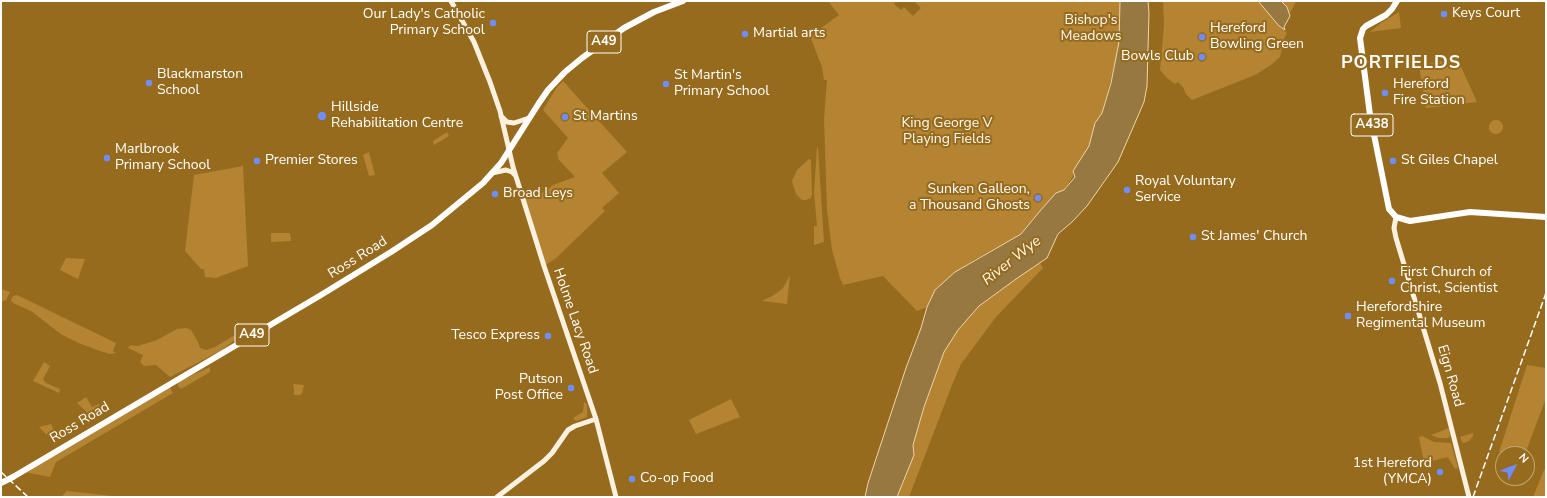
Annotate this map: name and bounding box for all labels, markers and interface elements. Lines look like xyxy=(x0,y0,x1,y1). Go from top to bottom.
place label: Keys Court xyxy=(1452,6,1520,22)
place label: Our Lady's Catholic Primary School xyxy=(363,7,485,40)
marker: Keys Court xyxy=(1439,9,1449,19)
park label: Bishop's Meadows xyxy=(1060,13,1122,46)
marker: Our Lady's Catholic Primary School xyxy=(488,18,498,28)
place label: Hereford Bowling Green xyxy=(1210,21,1304,54)
place label: Martial arts xyxy=(753,26,826,42)
marker: Martial arts xyxy=(740,29,750,39)
road number: A49 xyxy=(587,31,621,53)
marker: Hereford Bowling Green xyxy=(1197,32,1207,42)
place label: Bowls Club xyxy=(1121,49,1194,65)
marker: Bowls Club xyxy=(1197,52,1207,62)
district label: PORTFIELDS xyxy=(1341,53,1461,75)
place label: Blackmarston School xyxy=(157,67,243,100)
place label: St Martin's Primary School xyxy=(674,68,769,100)
place label: Hereford Fire Station xyxy=(1393,77,1465,110)
marker: Blackmarston School xyxy=(144,78,154,88)
marker: St Martin's Primary School xyxy=(661,79,671,89)
marker: Hereford Fire Station xyxy=(1380,88,1390,98)
place label: Hillside Rehabilitation Centre xyxy=(331,100,463,132)
place label: St Martins xyxy=(573,109,638,125)
marker: Hillside Rehabilitation Centre xyxy=(316,110,328,122)
marker: St Martins xyxy=(560,112,570,122)
road number: A438 xyxy=(1351,114,1393,136)
park label: King George V Playing Fields xyxy=(902,116,992,148)
place label: Marlbrook Primary School xyxy=(115,142,210,174)
marker: Marlbrook Primary School xyxy=(102,153,112,163)
place label: Premier Stores xyxy=(265,153,358,169)
place label: St Giles Chapel xyxy=(1401,153,1498,169)
marker: Premier Stores xyxy=(252,156,262,166)
marker: St Giles Chapel xyxy=(1388,156,1398,166)
place label: Royal Voluntary Service xyxy=(1135,174,1236,206)
place label: Sunken Galleon, a Thousand Ghosts xyxy=(909,182,1030,214)
marker: Royal Voluntary Service xyxy=(1122,185,1132,195)
place label: Broad Leys xyxy=(503,186,573,202)
marker: Broad Leys xyxy=(490,189,500,199)
marker: Sunken Galleon, a Thousand Ghosts xyxy=(1033,193,1043,203)
place label: St James' Church xyxy=(1201,229,1307,245)
water label: River Wye xyxy=(979,232,1045,290)
marker: St James' Church xyxy=(1188,232,1198,242)
street label: Ross Road xyxy=(325,233,391,283)
place label: First Church of Christ, Scientist xyxy=(1400,265,1498,298)
street label: Holme Lacy Road xyxy=(549,266,601,376)
marker: First Church of Christ, Scientist xyxy=(1387,276,1397,286)
place label: Herefordshire Regimental Museum xyxy=(1356,300,1485,332)
marker: Herefordshire Regimental Museum xyxy=(1343,311,1353,321)
road number: A49 xyxy=(235,324,269,346)
place label: Tesco Express xyxy=(451,328,540,344)
marker: Tesco Express xyxy=(543,331,553,341)
street label: Eign Road xyxy=(1433,343,1467,409)
place label: Putson Post Office xyxy=(495,372,563,404)
marker: Putson Post Office xyxy=(566,383,576,393)
street label: Ross Road xyxy=(47,399,113,447)
north arrow xyxy=(1495,446,1535,486)
text: N xyxy=(1515,450,1532,466)
place label: 1st Hereford (YMCA) xyxy=(1353,456,1432,488)
marker: 1st Hereford (YMCA) xyxy=(1435,467,1445,477)
place label: Co-op Food xyxy=(640,471,714,487)
marker: Co-op Food xyxy=(627,474,637,484)

